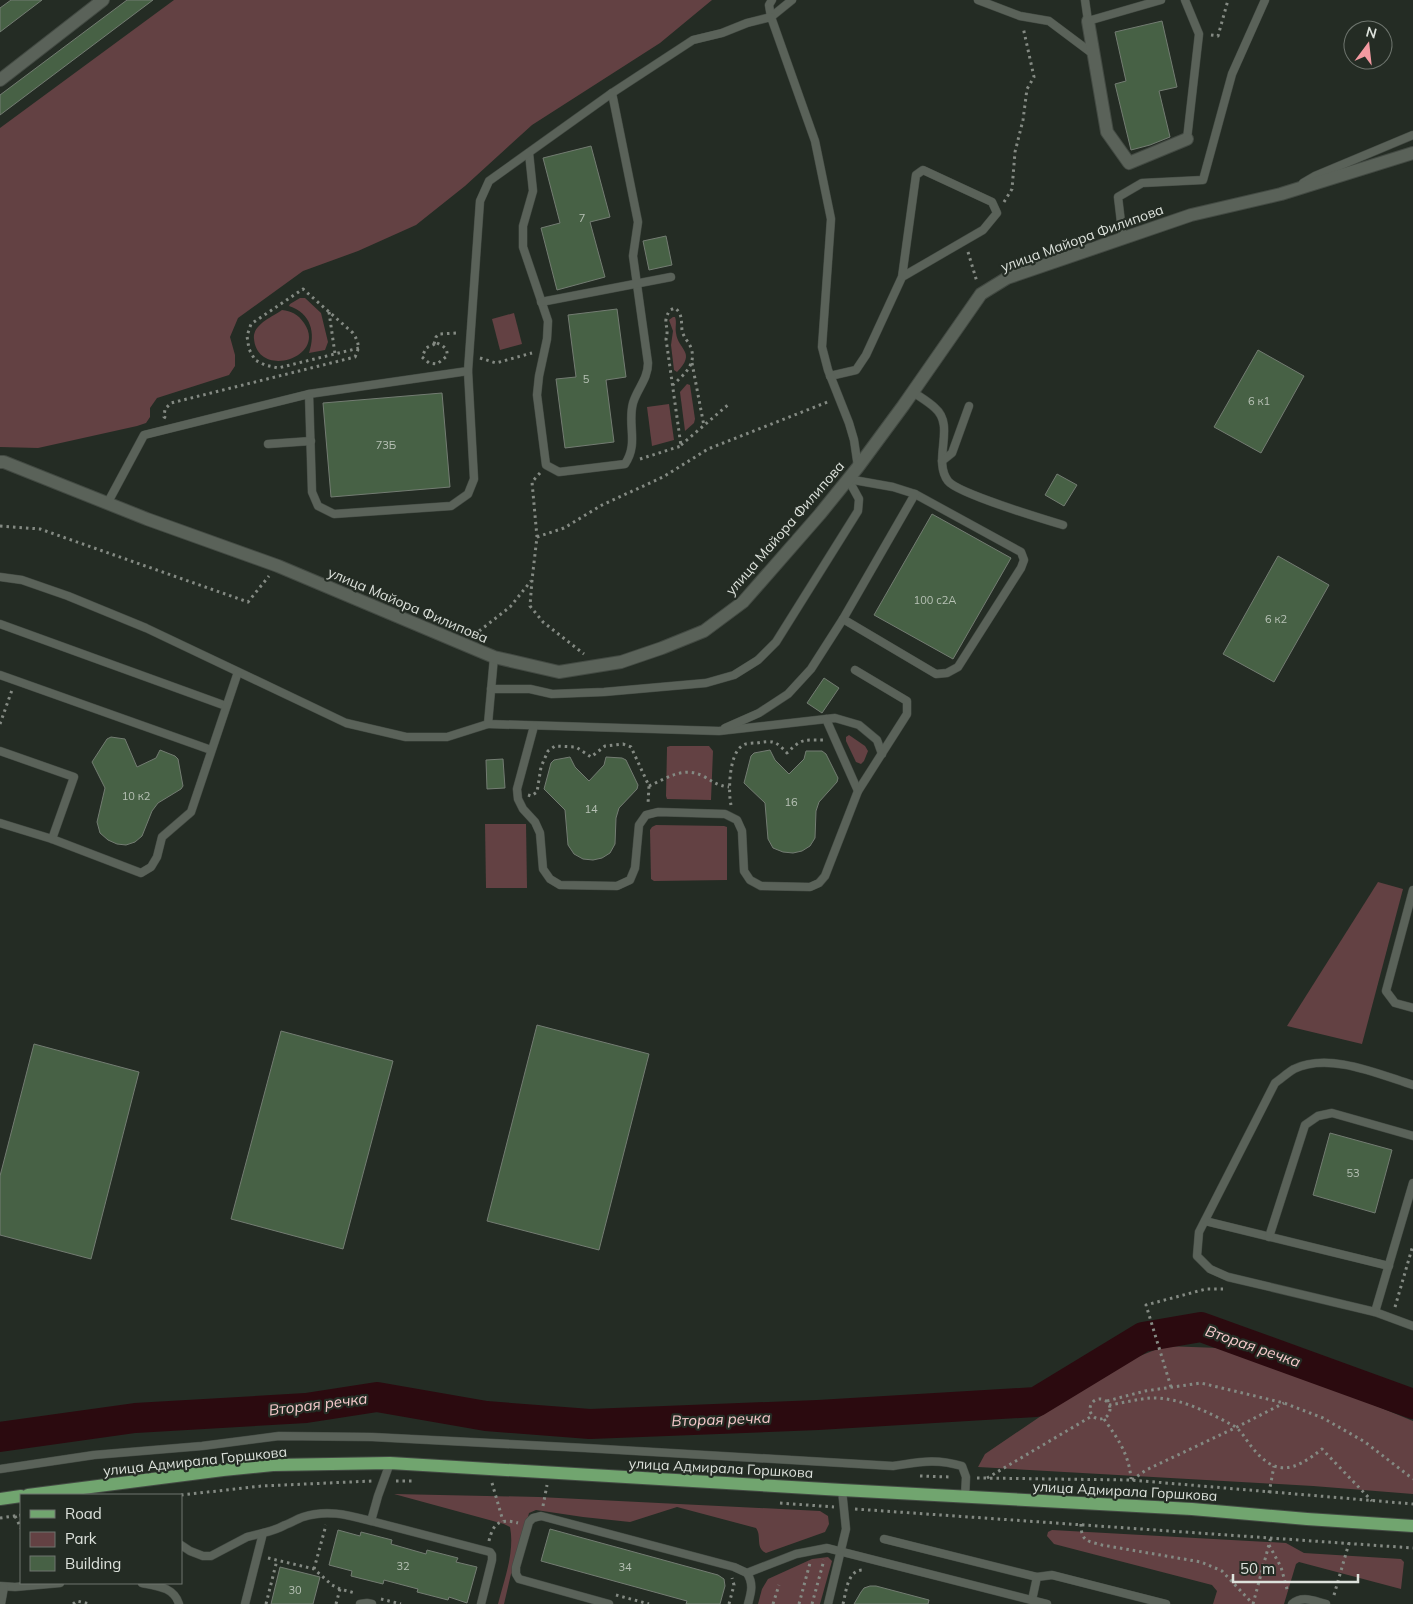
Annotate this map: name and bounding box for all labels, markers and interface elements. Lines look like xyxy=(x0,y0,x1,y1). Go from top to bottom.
north arrow xyxy=(1343,20,1393,70)
text: N xyxy=(1364,22,1379,43)
street label: улица Майора Филипова xyxy=(998,200,1166,276)
house number: 7 xyxy=(579,211,585,225)
house number: 5 xyxy=(583,372,590,386)
house number: 6 к1 xyxy=(1248,394,1270,408)
house number: 73Б xyxy=(376,438,396,452)
street label: улица Майора Филипова xyxy=(722,457,848,599)
street label: улица Майора Филипова xyxy=(325,563,491,647)
house number: 100 с2А xyxy=(914,593,956,607)
house number: 6 к2 xyxy=(1265,612,1287,626)
house number: 10 к2 xyxy=(122,789,151,803)
house number: 16 xyxy=(784,795,798,809)
house number: 14 xyxy=(584,802,598,816)
house number: 53 xyxy=(1346,1166,1360,1180)
water label: Вторая речка xyxy=(1203,1321,1303,1371)
water label: Вторая речка xyxy=(268,1389,368,1419)
water label: Вторая речка xyxy=(671,1408,771,1430)
street label: улица Адмирала Горшкова xyxy=(102,1442,288,1480)
street label: улица Адмирала Горшкова xyxy=(628,1454,814,1482)
street label: улица Адмирала Горшкова xyxy=(1032,1477,1218,1505)
legend xyxy=(20,1494,182,1584)
text: Road xyxy=(65,1504,102,1523)
text: Park xyxy=(65,1529,97,1548)
scale bar xyxy=(1233,1552,1358,1584)
text: Building xyxy=(65,1554,121,1573)
house number: 32 xyxy=(396,1559,410,1573)
text: 50 m xyxy=(1240,1559,1275,1578)
house number: 34 xyxy=(618,1560,632,1574)
house number: 30 xyxy=(288,1583,302,1597)

